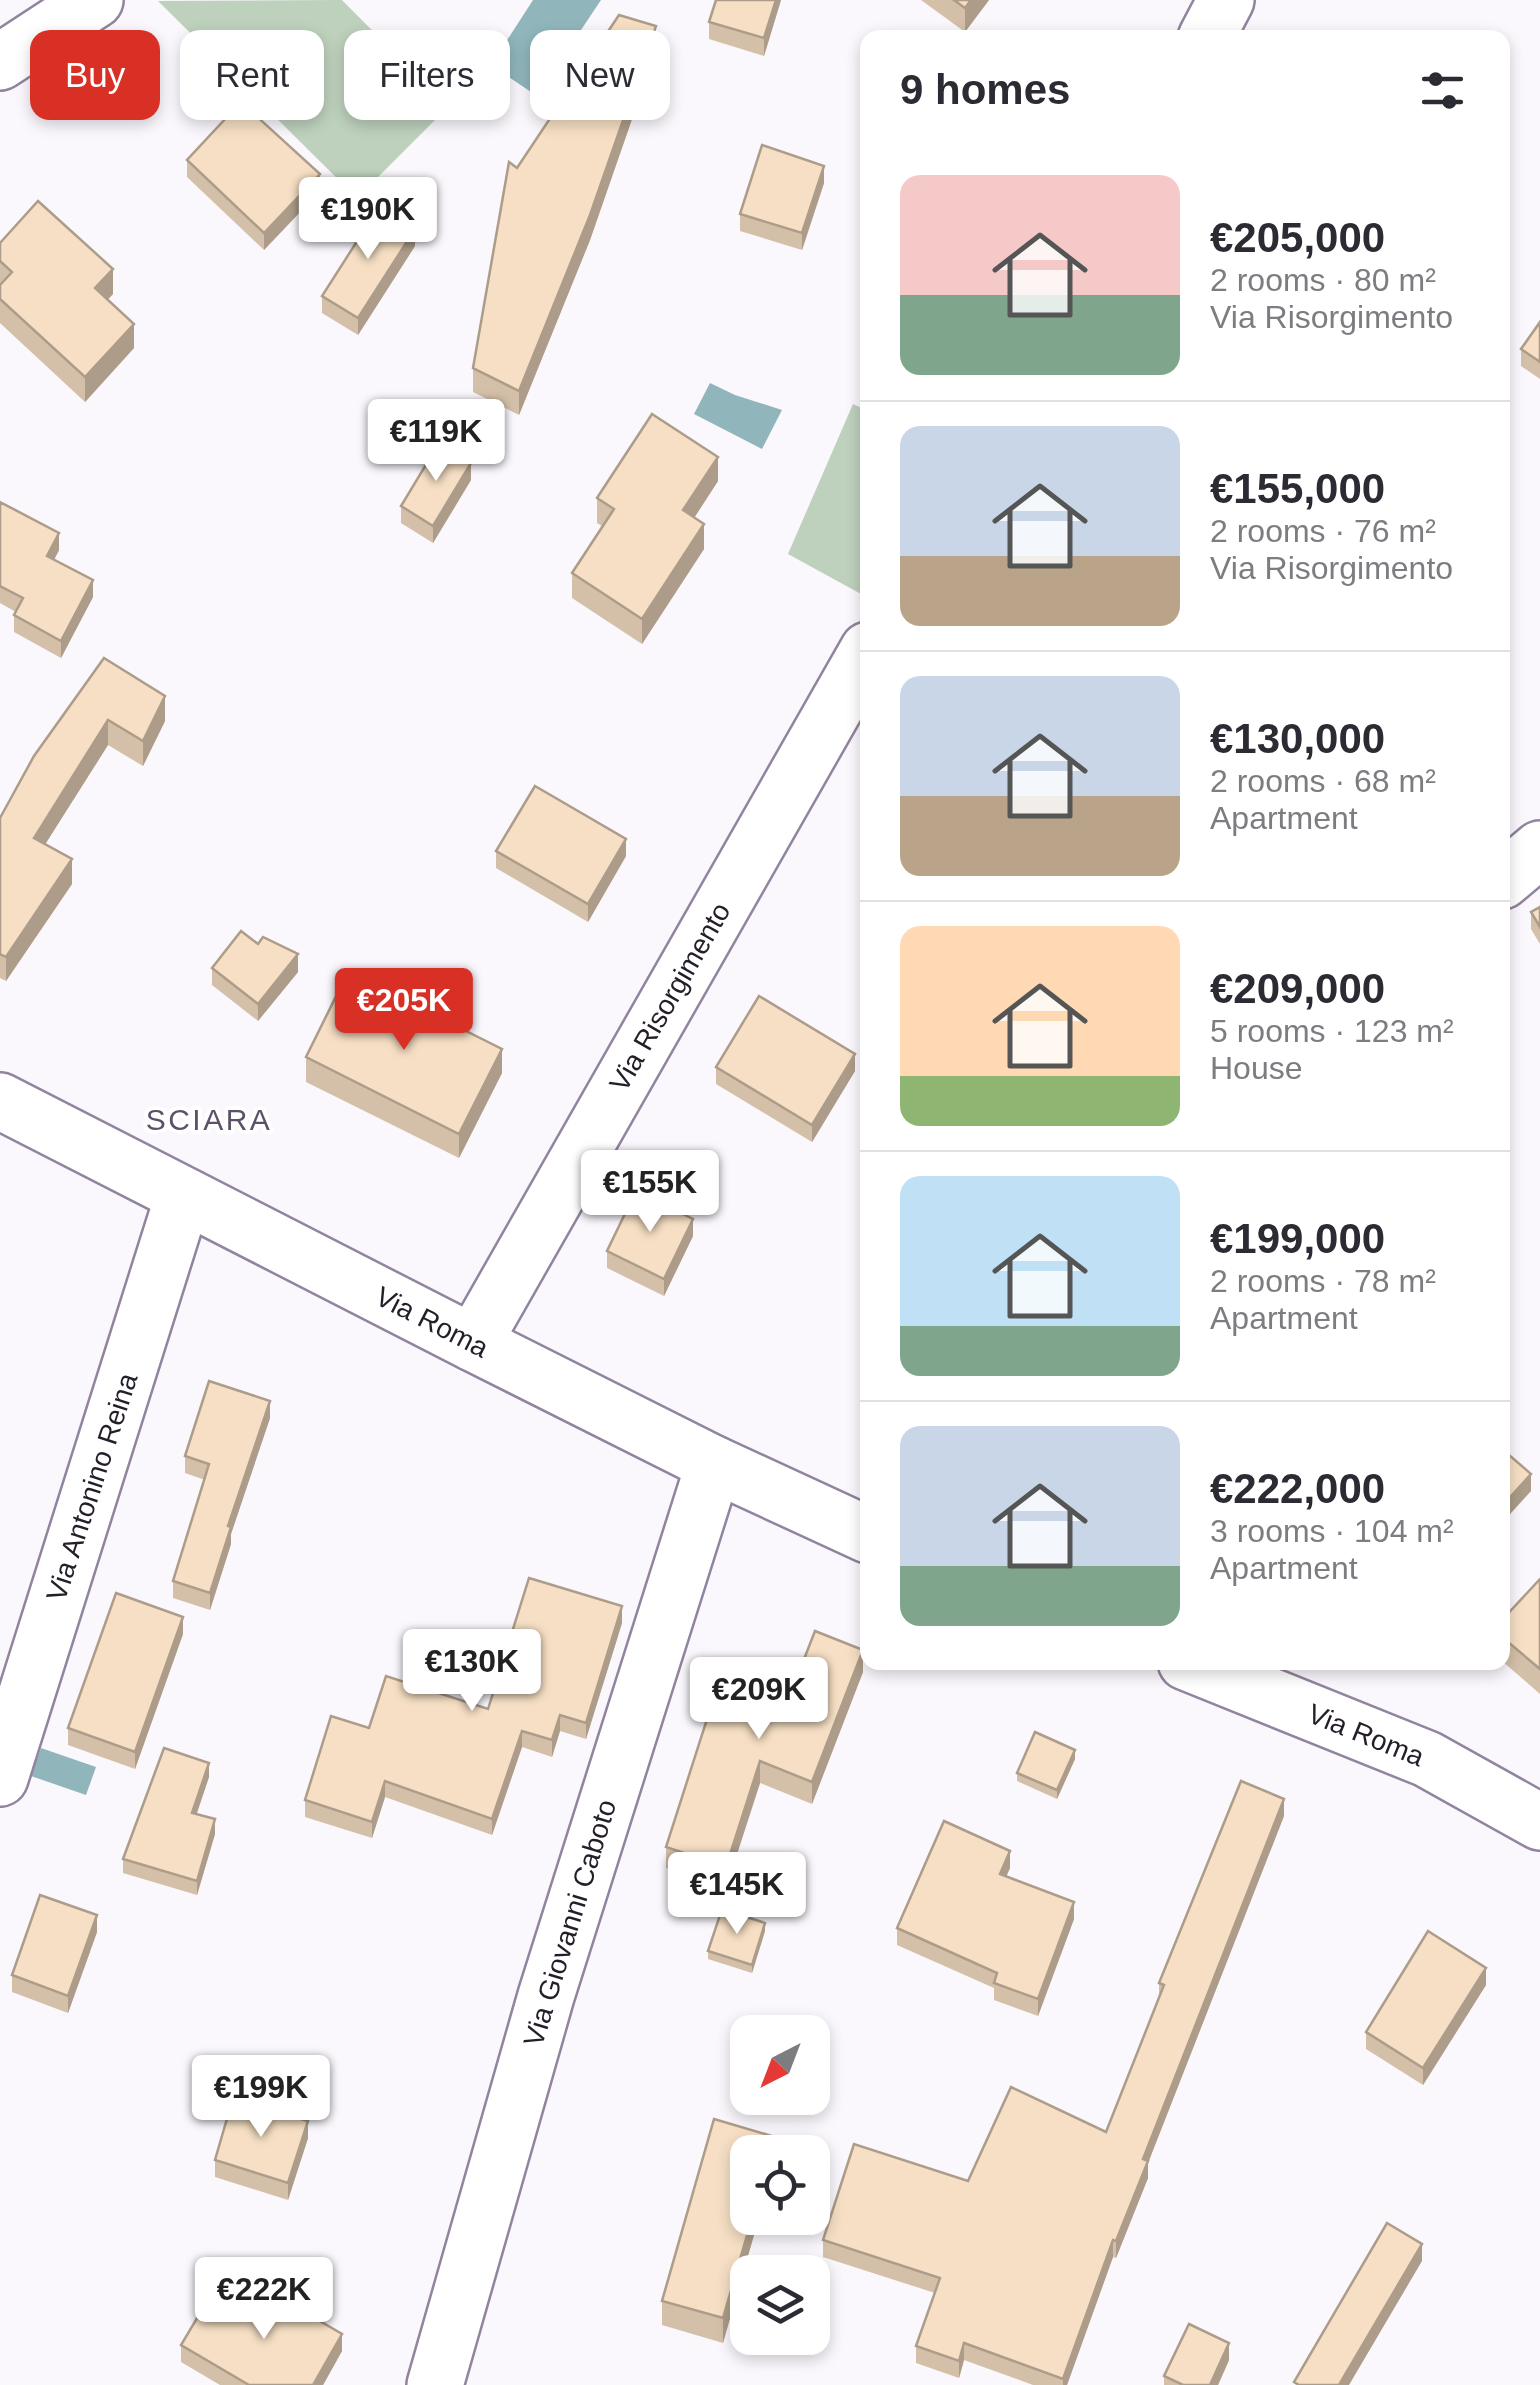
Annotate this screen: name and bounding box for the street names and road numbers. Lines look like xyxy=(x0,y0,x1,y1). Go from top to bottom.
street label: Via Risorgimento xyxy=(603,897,737,1097)
street label: Via Roma xyxy=(370,1280,494,1364)
street label: Via Antonino Reina xyxy=(41,1369,144,1605)
street label: Via Roma xyxy=(1303,1698,1429,1772)
street label: Via Giovanni Caboto xyxy=(518,1796,622,2050)

